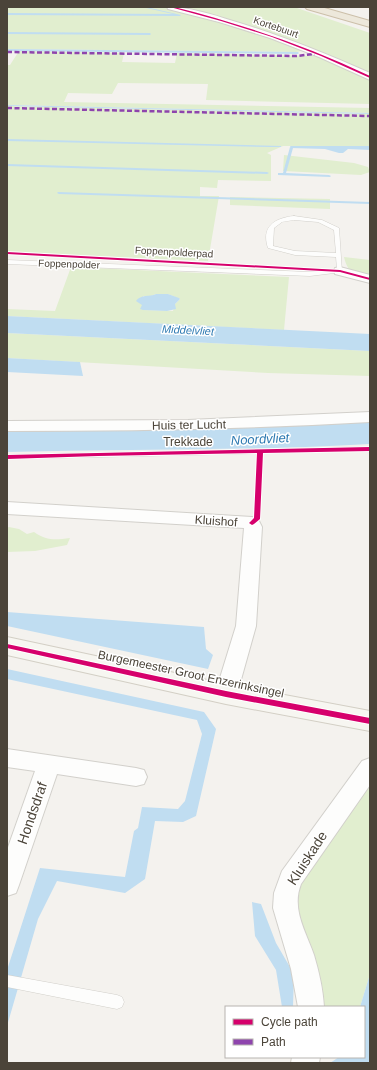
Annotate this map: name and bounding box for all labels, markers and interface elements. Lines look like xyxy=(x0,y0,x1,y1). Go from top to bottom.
street label: Kortebuurt xyxy=(252,14,300,40)
street label: Foppenpolderpad xyxy=(135,244,213,260)
street label: Foppenpolder xyxy=(38,257,101,271)
water label: Middelvliet xyxy=(162,323,215,337)
street label: Huis ter Lucht xyxy=(152,417,227,433)
water label: Noordvliet xyxy=(230,430,291,448)
street label: Trekkade xyxy=(163,435,213,449)
street label: Kluishof xyxy=(194,513,238,530)
street label: Burgemeester Groot Enzerinksingel xyxy=(97,647,285,701)
street label: Hondsdraf xyxy=(14,780,50,846)
street label: Kluiskade xyxy=(284,828,330,888)
legend xyxy=(225,1006,365,1058)
text: Cycle path xyxy=(261,1015,318,1029)
text: Path xyxy=(261,1035,286,1049)

